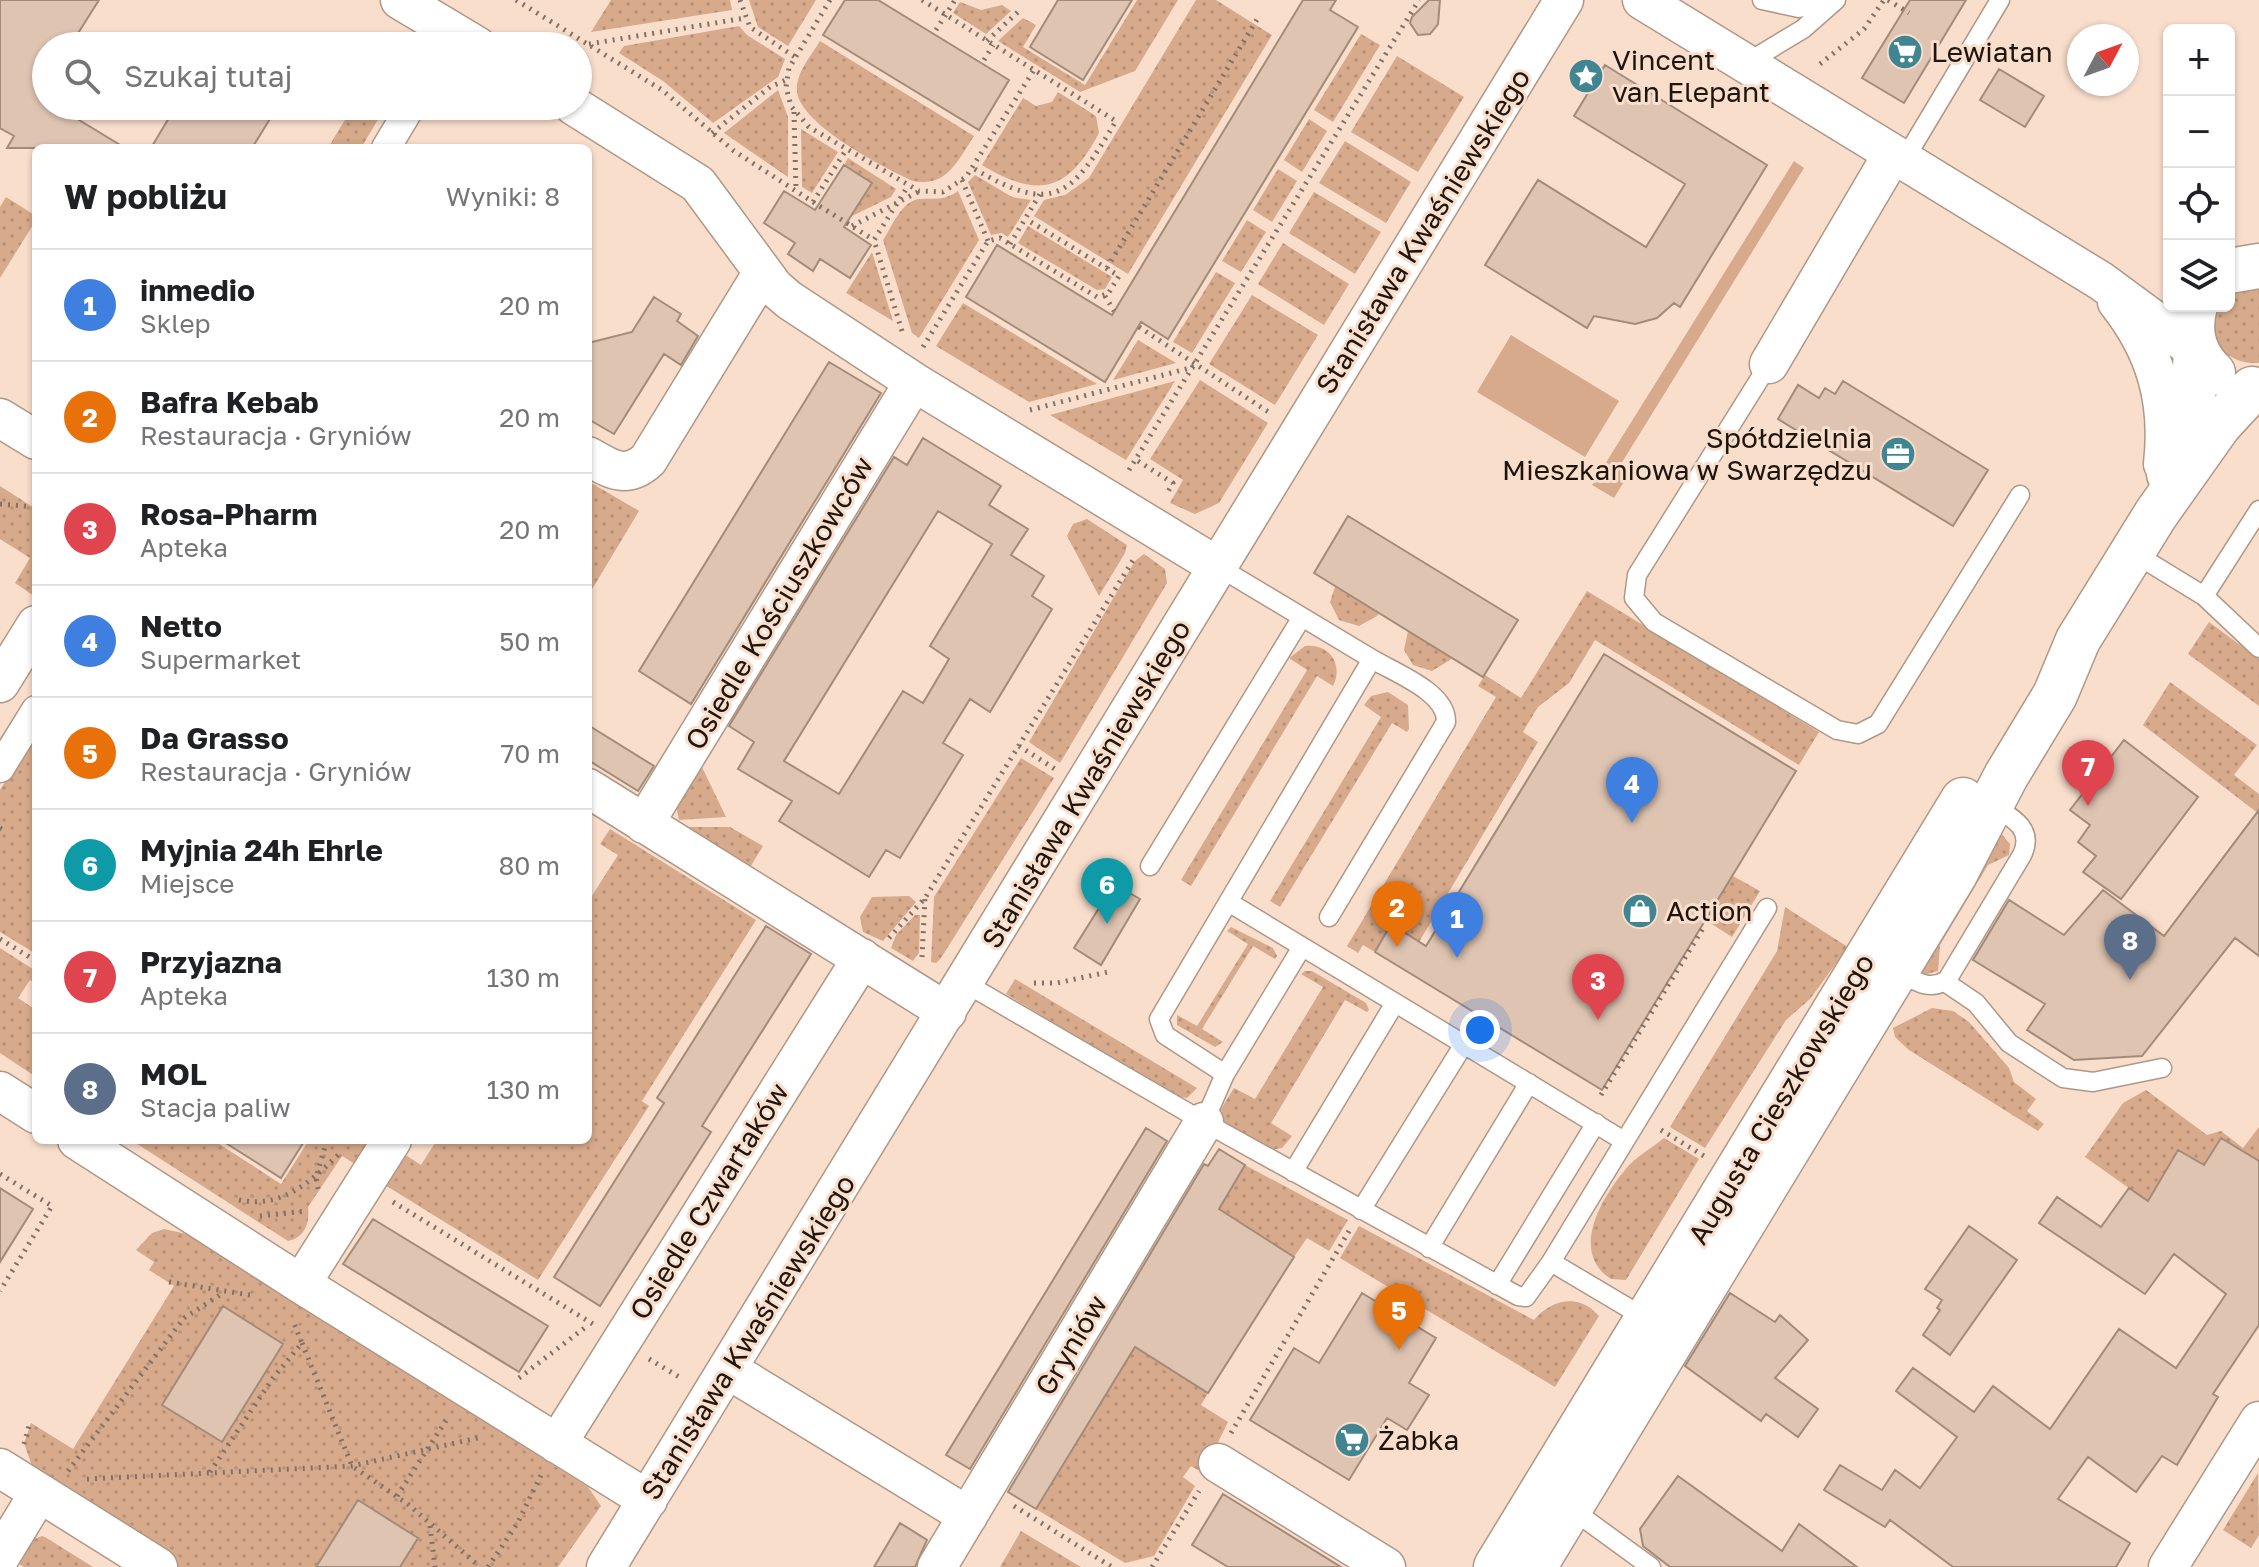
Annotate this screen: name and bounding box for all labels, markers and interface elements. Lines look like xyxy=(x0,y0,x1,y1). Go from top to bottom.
north arrow xyxy=(2067,24,2139,96)
map controls xyxy=(2163,24,2235,312)
button: + xyxy=(2163,24,2235,96)
search box xyxy=(32,32,592,120)
supermarket icon: Lewiatan xyxy=(1886,33,1924,71)
place label: Lewiatan xyxy=(1931,35,2053,68)
place label: Vincent van Elepant xyxy=(1612,43,1770,108)
icon: search xyxy=(60,54,104,98)
place icon: Vincent van Elepant xyxy=(1567,57,1605,95)
text: Szukaj tutaj xyxy=(124,58,293,94)
street label: Stanisława Kwaśniewskiego xyxy=(1309,62,1536,399)
button: − xyxy=(2163,96,2235,168)
button: locate xyxy=(2163,168,2235,240)
text: W pobliżu xyxy=(64,176,227,216)
text: Wyniki: 8 xyxy=(446,181,560,212)
button: layers xyxy=(2163,240,2235,312)
text: inmedio xyxy=(140,272,255,308)
text: 1 xyxy=(83,290,97,321)
text: 20 m xyxy=(499,290,560,321)
text: Sklep xyxy=(140,308,210,339)
text: Bafra Kebab xyxy=(140,384,319,420)
text: 2 xyxy=(82,402,98,433)
text: 20 m xyxy=(499,402,560,433)
text: Restauracja · Gryniów xyxy=(140,420,411,451)
place label: Spółdzielnia Mieszkaniowa w Swarzędzu xyxy=(1502,421,1872,486)
office icon: Spółdzielnia Mieszkaniowa w Swarzędzu xyxy=(1879,435,1917,473)
street label: Osiedle Kościuszkowców xyxy=(678,450,879,755)
text: Rosa-Pharm xyxy=(140,496,318,532)
text: 3 xyxy=(82,514,98,545)
text: 20 m xyxy=(499,514,560,545)
text: Apteka xyxy=(140,532,228,563)
text: Netto xyxy=(140,608,222,644)
street label: Stanisława Kwaśniewskiego xyxy=(974,614,1197,954)
text: 4 xyxy=(82,626,98,657)
text: 50 m xyxy=(499,626,560,657)
text: Supermarket xyxy=(140,644,301,675)
text: Da Grasso xyxy=(140,720,289,756)
text: 5 xyxy=(82,738,98,769)
text: 70 m xyxy=(501,738,560,769)
pin: 7 xyxy=(2062,740,2114,806)
text: Restauracja · Gryniów xyxy=(140,756,411,787)
pin: 4 xyxy=(1606,757,1658,823)
text: Myjnia 24h Ehrle xyxy=(140,832,383,868)
text: 6 xyxy=(82,850,98,881)
text: 80 m xyxy=(499,850,560,881)
pin: 6 xyxy=(1081,858,1133,924)
text: Miejsce xyxy=(140,868,234,899)
pin: 2 xyxy=(1371,881,1423,947)
pin: 1 xyxy=(1431,892,1483,958)
shop icon: Action xyxy=(1621,892,1659,930)
place label: Action xyxy=(1666,894,1752,927)
pin: 8 xyxy=(2104,914,2156,980)
text: Przyjazna xyxy=(140,944,282,980)
street label: Augusta Cieszkowskiego xyxy=(1681,948,1880,1250)
pin: 3 xyxy=(1572,954,1624,1020)
text: 7 xyxy=(83,962,97,993)
text: 130 m xyxy=(487,962,560,993)
text: Apteka xyxy=(140,980,228,1011)
your location xyxy=(1460,1010,1500,1050)
text: MOL xyxy=(140,1056,207,1092)
text: 8 xyxy=(82,1074,98,1105)
text: 130 m xyxy=(487,1074,560,1105)
street label: Osiedle Czwartaków xyxy=(622,1076,795,1325)
text: Stacja paliw xyxy=(140,1092,291,1123)
street label: Stanisława Kwaśniewskiego xyxy=(634,1168,861,1505)
pin: 5 xyxy=(1373,1284,1425,1350)
street label: Gryniów xyxy=(1028,1289,1113,1401)
supermarket icon: Żabka xyxy=(1333,1421,1371,1459)
place label: Żabka xyxy=(1378,1423,1459,1456)

